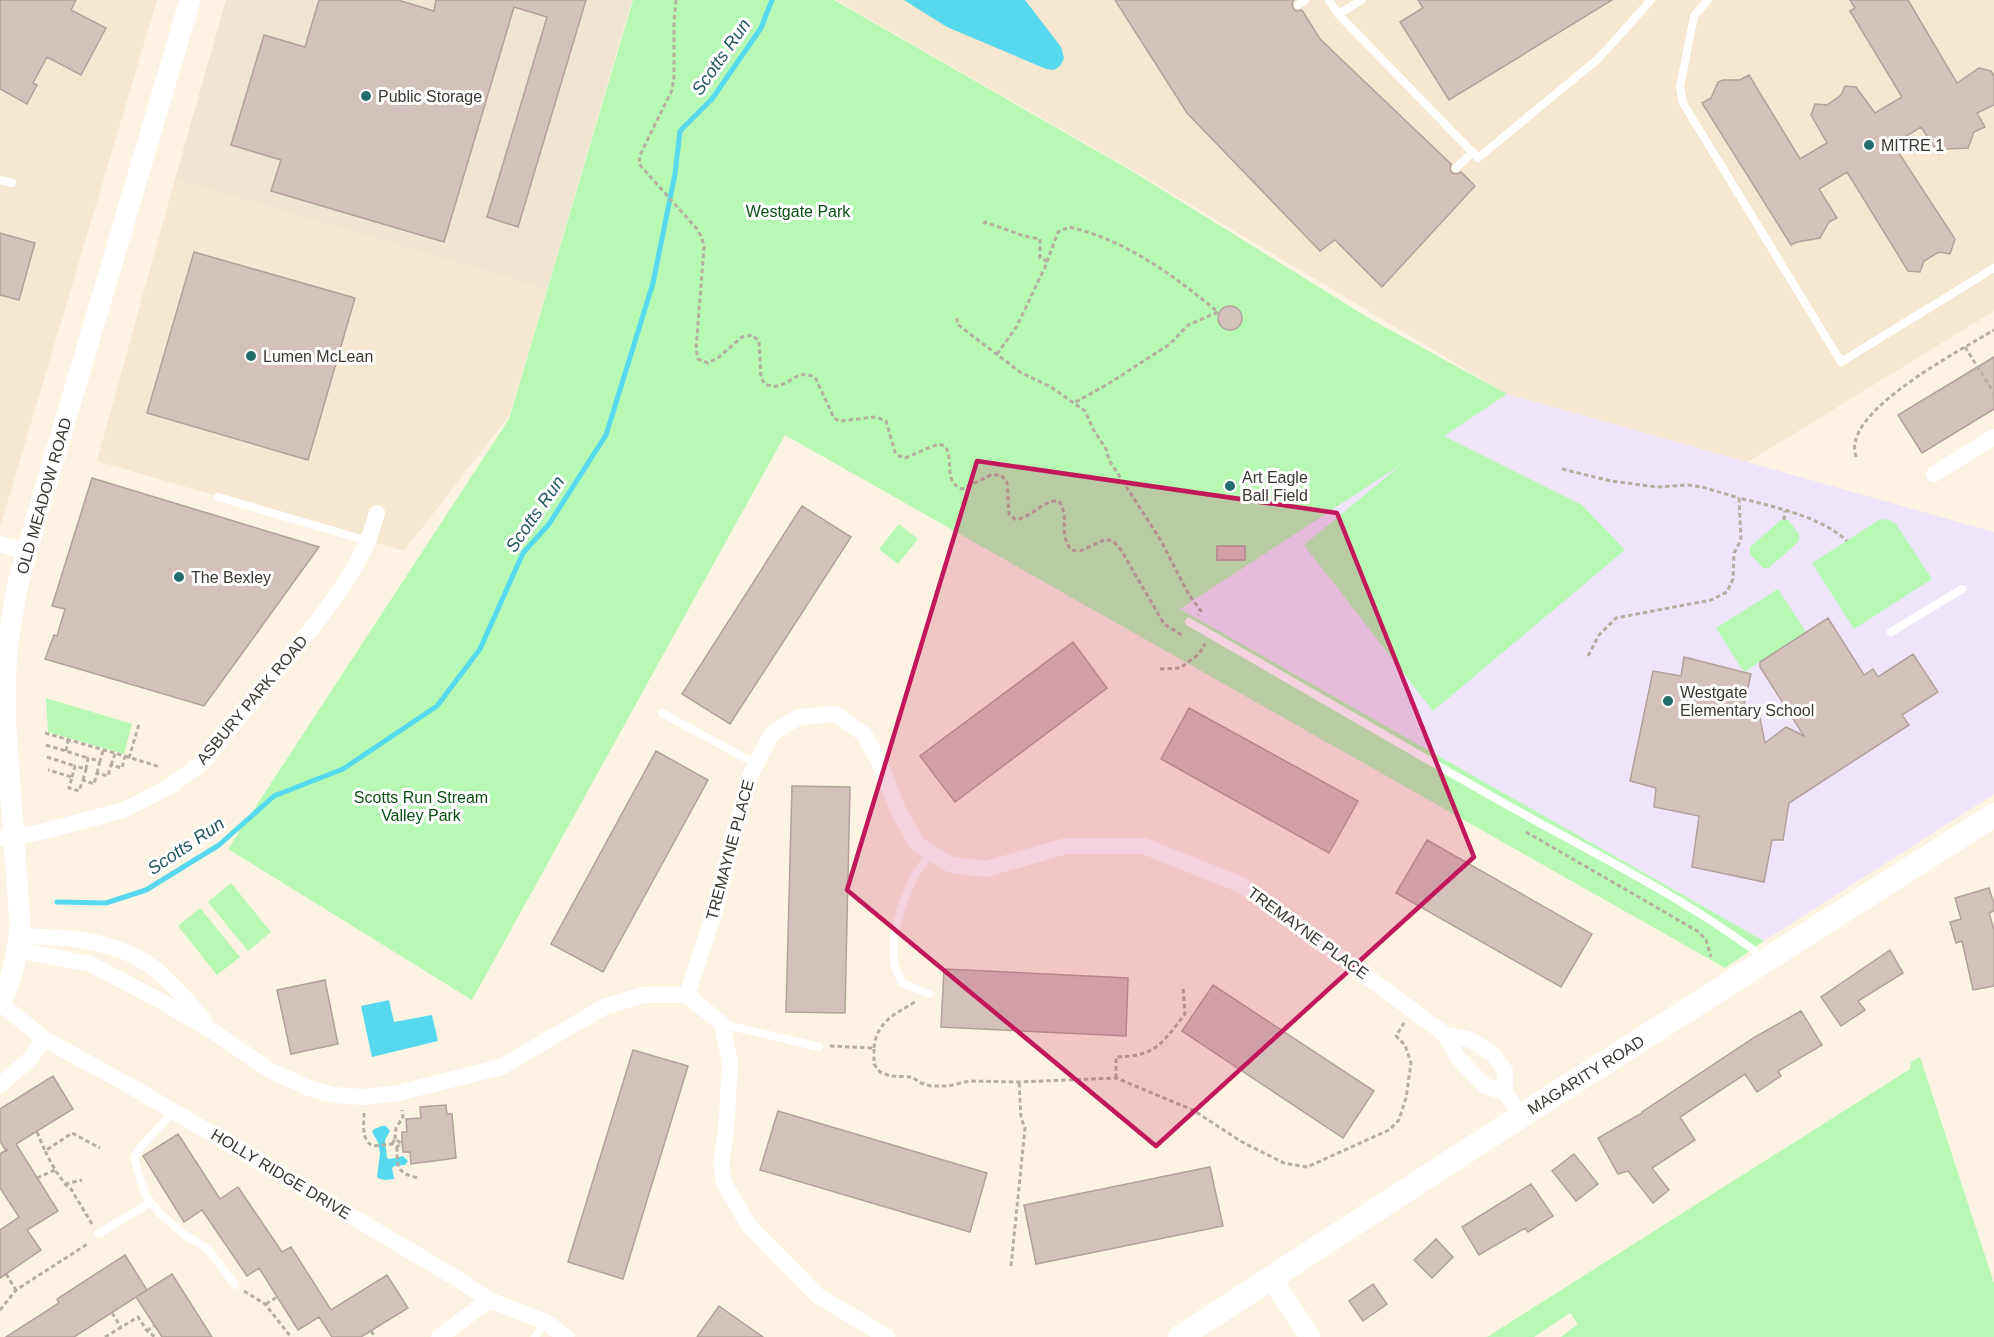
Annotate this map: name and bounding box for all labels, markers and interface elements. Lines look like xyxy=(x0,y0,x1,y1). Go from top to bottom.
water label: Scotts Run xyxy=(688,15,754,99)
place label: Public Storage xyxy=(378,88,482,105)
marker: Public Storage xyxy=(359,89,373,103)
place label: MITRE 1 xyxy=(1881,137,1944,154)
marker: MITRE 1 xyxy=(1862,138,1876,152)
park label: Westgate Park xyxy=(746,203,851,220)
place label: Lumen McLean xyxy=(263,348,373,365)
marker: Lumen McLean xyxy=(244,349,258,363)
street label: OLD MEADOW ROAD xyxy=(14,416,74,576)
place label: Art Eagle Ball Field xyxy=(1242,469,1308,504)
water label: Scotts Run xyxy=(502,472,568,556)
marker: Art Eagle Ball Field xyxy=(1223,479,1237,493)
place label: The Bexley xyxy=(191,569,271,586)
marker: The Bexley xyxy=(172,570,186,584)
street label: ASBURY PARK ROAD xyxy=(193,632,311,768)
place label: Westgate Elementary School xyxy=(1680,684,1814,719)
marker: Westgate Elementary School xyxy=(1661,694,1675,708)
street label: TREMAYNE PLACE xyxy=(703,778,757,922)
park label: Scotts Run Stream Valley Park xyxy=(354,789,488,824)
water label: Scotts Run xyxy=(144,813,228,879)
street label: TREMAYNE PLACE xyxy=(1245,884,1371,982)
street label: MAGARITY ROAD xyxy=(1525,1032,1647,1118)
street label: HOLLY RIDGE DRIVE xyxy=(208,1126,354,1222)

